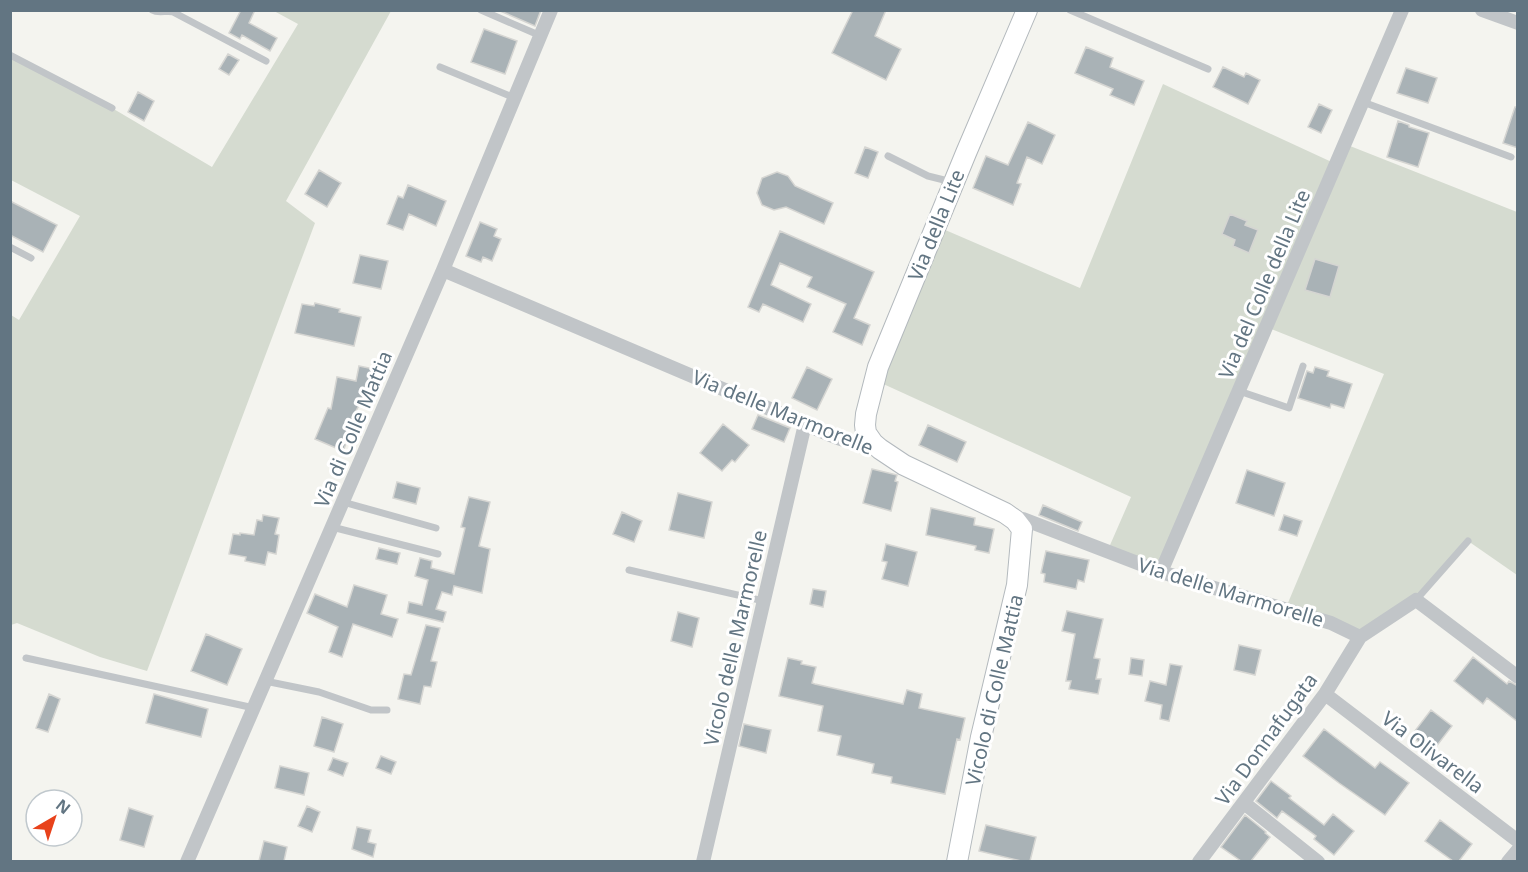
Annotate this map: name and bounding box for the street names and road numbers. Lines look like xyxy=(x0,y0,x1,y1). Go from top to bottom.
street label: Via della Lite xyxy=(901,165,971,285)
street label: Via del Colle della Lite xyxy=(1212,185,1316,383)
street label: Via di Colle Mattia xyxy=(308,346,398,512)
street label: Via delle Marmorelle xyxy=(688,363,878,461)
street label: Vicolo delle Marmorelle xyxy=(697,527,773,749)
street label: Via delle Marmorelle xyxy=(1135,551,1327,633)
street label: Vicolo di Colle Mattia xyxy=(959,592,1029,788)
street label: Via Donnafugata xyxy=(1209,667,1323,811)
street label: Via Olivarella xyxy=(1376,705,1490,799)

